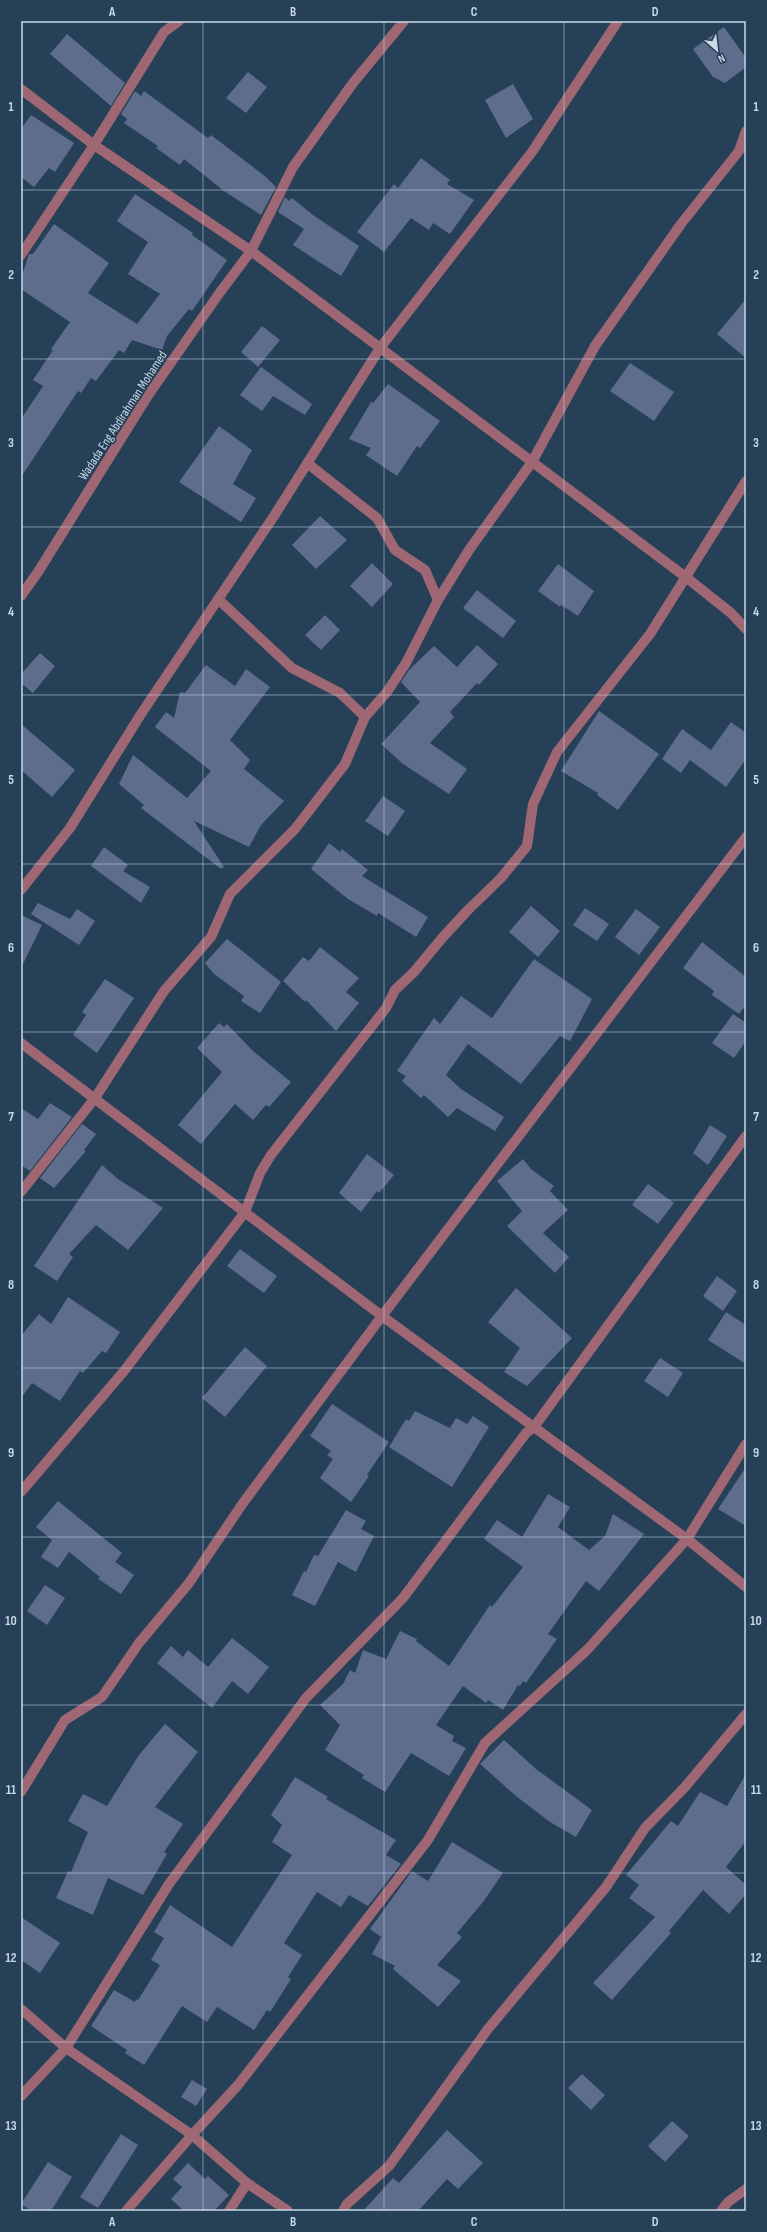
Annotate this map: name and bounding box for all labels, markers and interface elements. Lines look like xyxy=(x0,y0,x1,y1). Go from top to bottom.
text: A xyxy=(108,4,116,20)
text: B xyxy=(290,4,296,20)
text: C xyxy=(471,4,478,20)
text: D xyxy=(652,4,659,20)
north arrow xyxy=(697,30,737,70)
text: N xyxy=(716,51,727,66)
text: 1 xyxy=(8,99,14,115)
text: 1 xyxy=(753,99,759,115)
text: 2 xyxy=(8,267,14,283)
text: 2 xyxy=(753,267,759,283)
street label: Wadada Eng Abdirahman Mohamed xyxy=(75,348,171,483)
text: 3 xyxy=(8,435,14,451)
text: 3 xyxy=(753,435,759,451)
text: 4 xyxy=(8,604,14,620)
text: 4 xyxy=(753,604,759,620)
text: 5 xyxy=(8,772,14,788)
text: 5 xyxy=(753,772,759,788)
text: 6 xyxy=(8,940,14,956)
text: 6 xyxy=(753,940,759,956)
text: 7 xyxy=(8,1109,14,1125)
text: 7 xyxy=(753,1109,759,1125)
text: 8 xyxy=(8,1277,14,1293)
text: 8 xyxy=(753,1277,759,1293)
text: 9 xyxy=(8,1445,14,1461)
text: 9 xyxy=(753,1445,759,1461)
text: 10 xyxy=(5,1613,17,1629)
text: 10 xyxy=(750,1613,762,1629)
text: 11 xyxy=(6,1782,16,1798)
text: 11 xyxy=(751,1782,761,1798)
text: 12 xyxy=(6,1950,17,1966)
text: 12 xyxy=(751,1950,762,1966)
text: 13 xyxy=(6,2118,17,2134)
text: 13 xyxy=(751,2118,762,2134)
text: A xyxy=(108,2214,116,2230)
text: B xyxy=(290,2214,296,2230)
text: C xyxy=(471,2214,478,2230)
text: D xyxy=(652,2214,659,2230)

